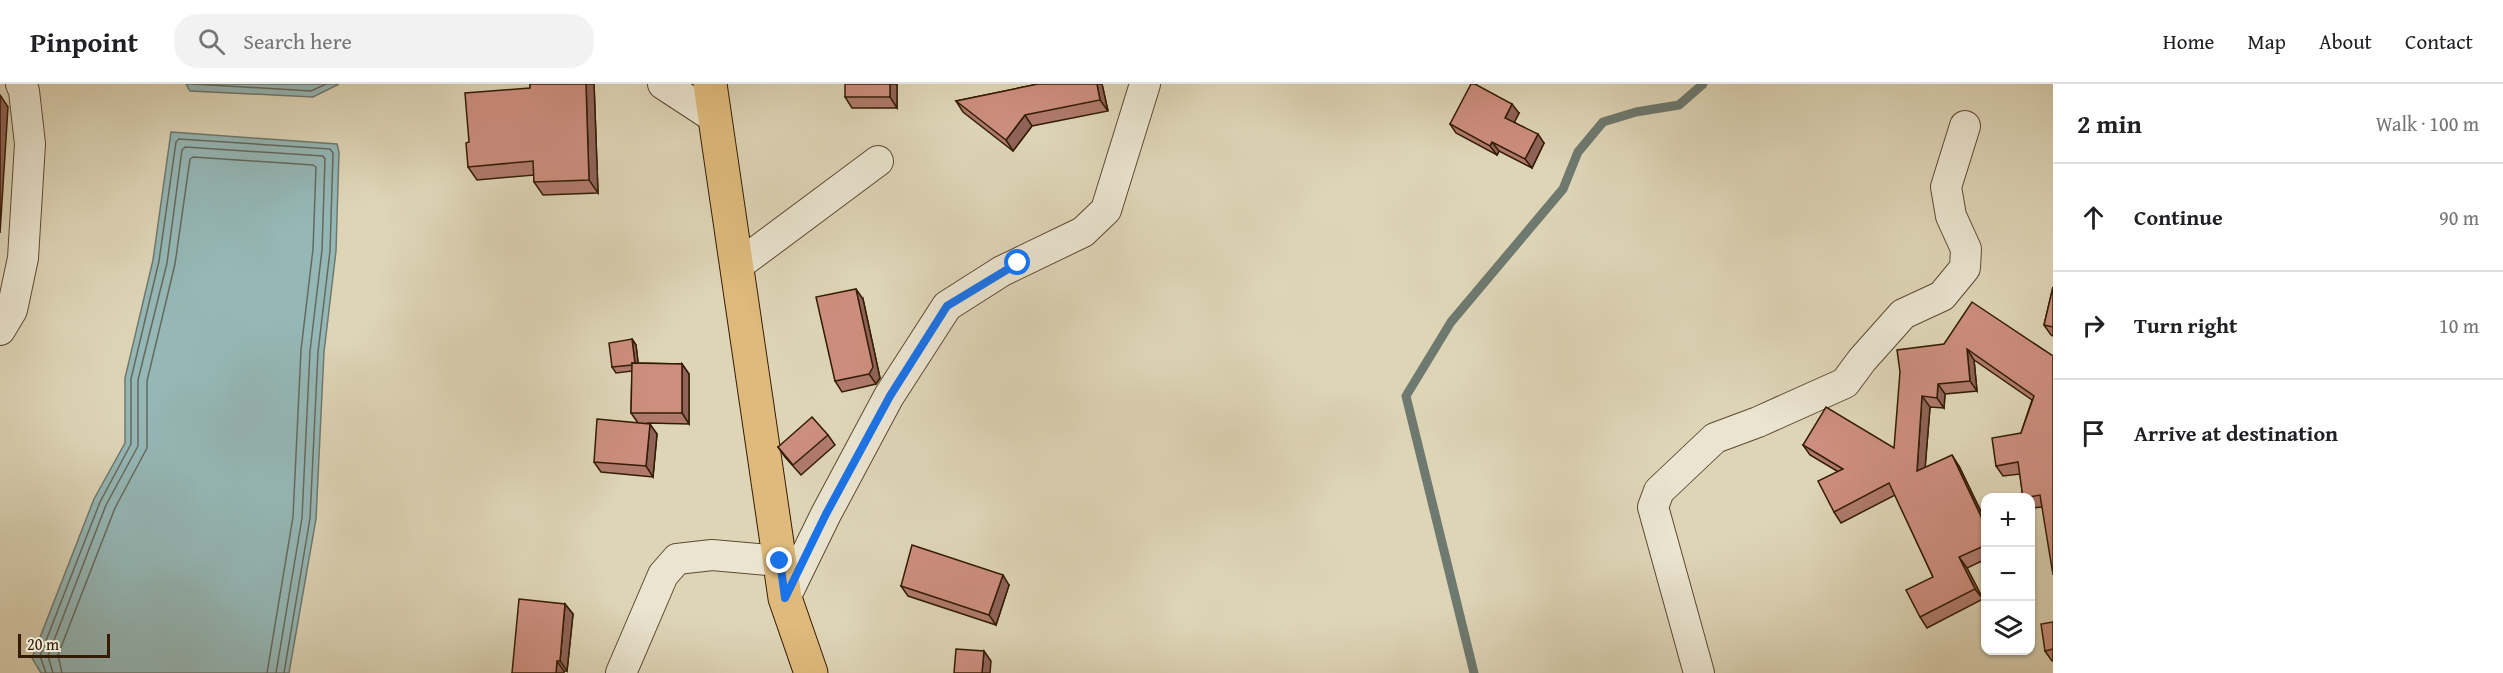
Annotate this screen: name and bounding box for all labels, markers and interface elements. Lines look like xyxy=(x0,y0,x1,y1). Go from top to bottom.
search box xyxy=(174,14,594,68)
text: Pinpoint xyxy=(30,21,138,62)
icon: search xyxy=(195,25,228,58)
text: Search here xyxy=(243,25,352,57)
text: Home xyxy=(2163,26,2214,57)
text: Map xyxy=(2247,26,2286,57)
text: About xyxy=(2319,26,2372,57)
text: Contact xyxy=(2405,26,2473,57)
text: 2 min xyxy=(2077,104,2142,143)
text: Walk · 100 m xyxy=(2376,109,2479,138)
icon: ahead xyxy=(2077,201,2110,234)
text: Continue xyxy=(2134,201,2223,233)
text: 90 m xyxy=(2439,203,2479,232)
route start xyxy=(1004,249,1030,275)
icon: right xyxy=(2077,309,2110,342)
text: Turn right xyxy=(2134,309,2237,341)
text: 10 m xyxy=(2439,311,2479,340)
icon: arrive xyxy=(2077,417,2110,450)
text: Arrive at destination xyxy=(2134,417,2338,449)
map controls xyxy=(1981,493,2035,655)
button: + xyxy=(1981,493,2035,547)
route end xyxy=(766,547,792,573)
button: − xyxy=(1981,547,2035,601)
button: layers xyxy=(1981,601,2035,655)
scale bar xyxy=(18,631,110,658)
text: 20 m xyxy=(27,632,59,656)

